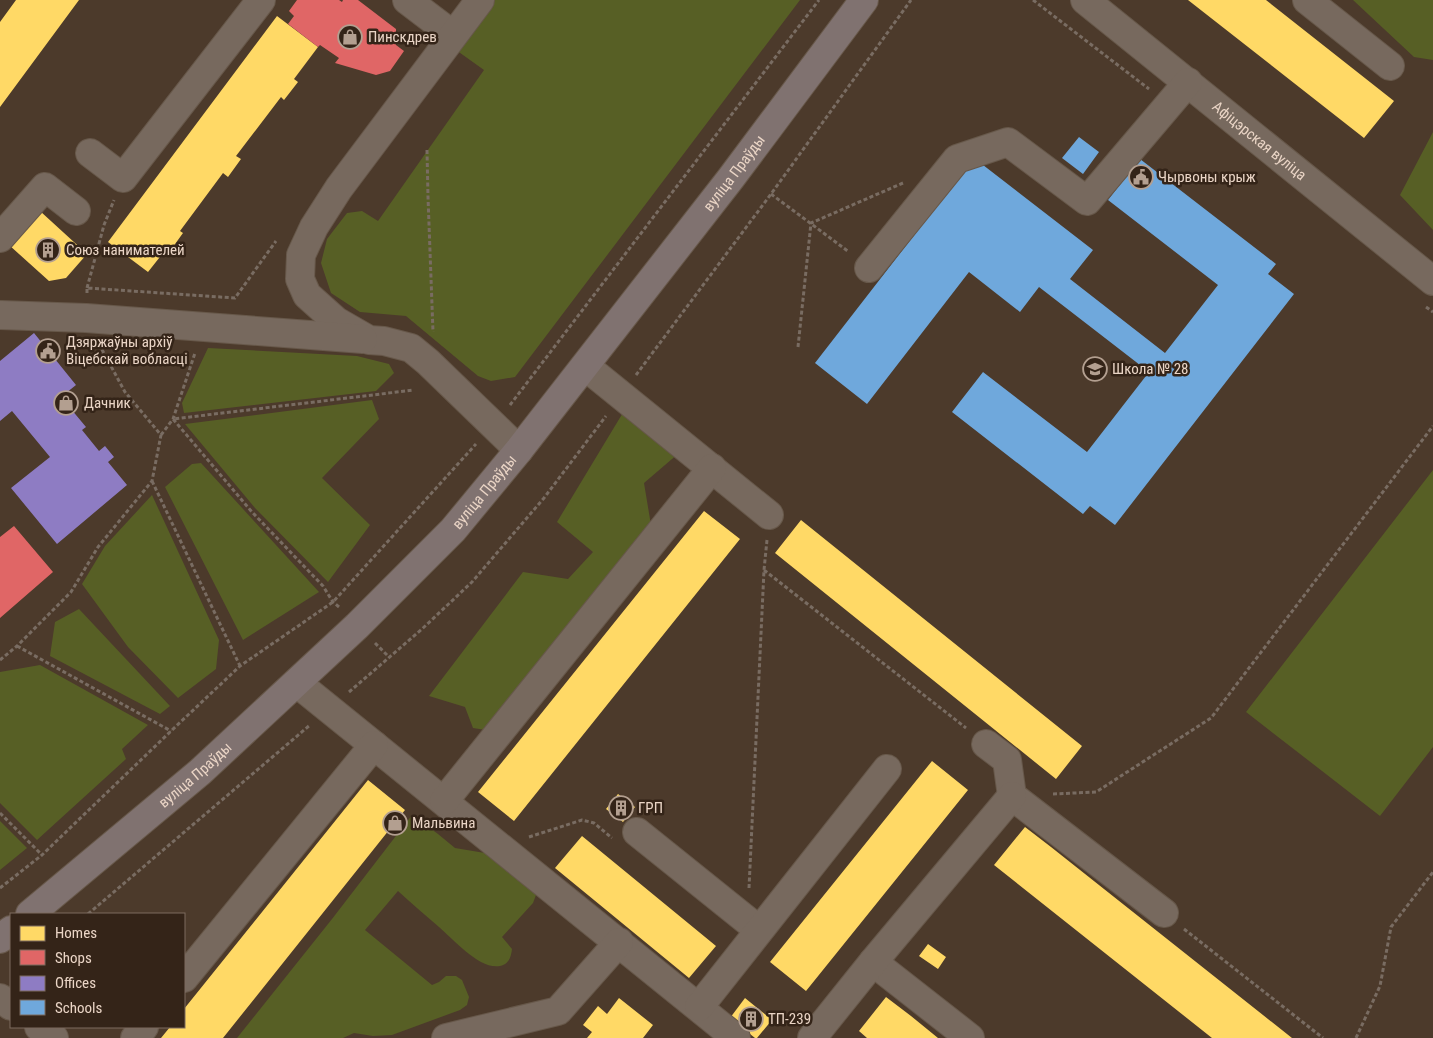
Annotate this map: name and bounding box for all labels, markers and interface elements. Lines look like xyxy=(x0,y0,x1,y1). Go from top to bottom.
shop icon: Пинскдрев xyxy=(337,24,363,50)
place label: Пинскдрев xyxy=(368,28,437,46)
street label: Афіцэрская вуліца xyxy=(1209,97,1310,184)
street label: вуліца Праўды xyxy=(699,132,769,215)
public building icon: Чырвоны крыж xyxy=(1128,164,1154,190)
place label: Чырвоны крыж xyxy=(1158,168,1256,186)
building icon: Союз нанимателей xyxy=(35,237,61,263)
place label: Союз нанимателей xyxy=(66,241,185,259)
place label: Дзяржаўны архіў Віцебскай вобласці xyxy=(66,333,188,368)
public building icon: Дзяржаўны архіў Віцебскай вобласці xyxy=(35,338,61,364)
school or university icon: Школа № 28 xyxy=(1082,356,1108,382)
place label: Школа № 28 xyxy=(1112,360,1189,378)
shop icon: Дачник xyxy=(53,390,79,416)
place label: Дачник xyxy=(84,394,131,412)
street label: вуліца Праўды xyxy=(449,451,520,533)
street label: вуліца Праўды xyxy=(155,738,235,812)
building icon: ГРП xyxy=(608,795,634,821)
place label: ГРП xyxy=(638,799,663,817)
shop icon: Мальвина xyxy=(382,810,408,836)
place label: Мальвина xyxy=(412,814,475,832)
legend xyxy=(10,913,185,1028)
text: Homes xyxy=(55,924,97,942)
text: Shops xyxy=(55,949,92,967)
text: Offices xyxy=(55,974,96,992)
text: Schools xyxy=(55,999,102,1017)
building icon: ТП-239 xyxy=(738,1006,764,1032)
place label: ТП-239 xyxy=(768,1010,811,1028)

